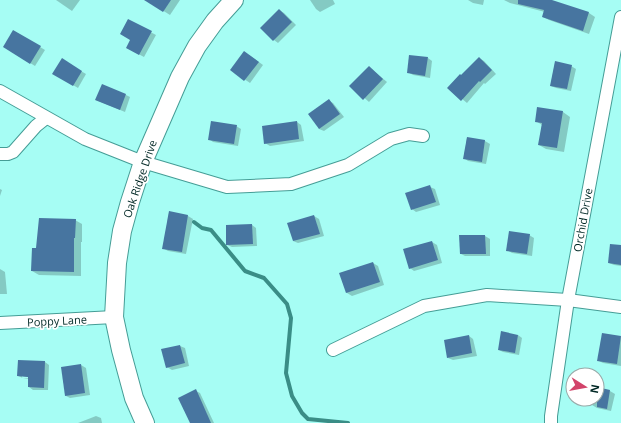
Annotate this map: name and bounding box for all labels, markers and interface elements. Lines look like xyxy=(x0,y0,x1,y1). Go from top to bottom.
street label: Oak Ridge Drive xyxy=(119,138,160,220)
street label: Orchid Drive xyxy=(570,187,595,253)
street label: Poppy Lane xyxy=(27,311,87,330)
north arrow xyxy=(565,367,605,407)
text: N xyxy=(587,383,604,395)

